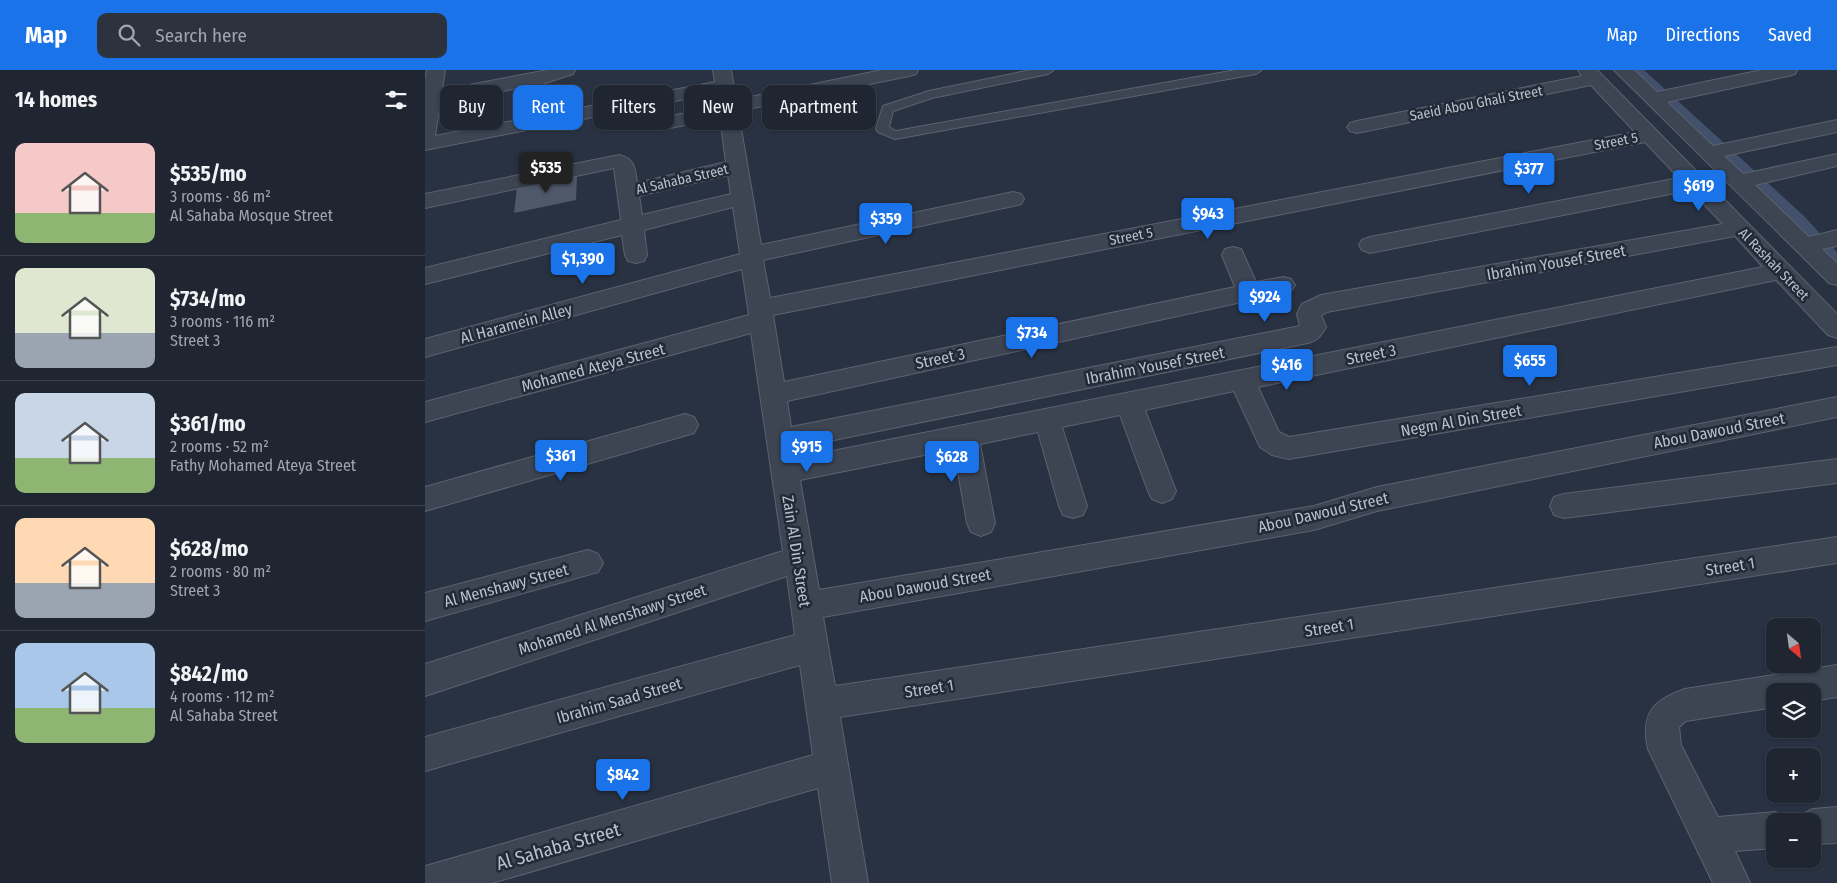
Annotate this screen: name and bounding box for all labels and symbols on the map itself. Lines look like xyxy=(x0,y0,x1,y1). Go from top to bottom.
street label: Saeid Abou Ghali Street xyxy=(1408,82,1544,125)
street label: Street 5 xyxy=(1593,129,1639,154)
pin: $535 xyxy=(516,152,576,194)
pin: $377 xyxy=(1499,152,1559,195)
street label: Al Sahaba Street xyxy=(634,161,730,198)
pin: $619 xyxy=(1669,170,1729,212)
pin: $943 xyxy=(1178,198,1238,240)
pin: $359 xyxy=(856,202,916,245)
street label: Street 5 xyxy=(1108,224,1154,249)
street label: Al Rashah Street xyxy=(1735,225,1813,304)
street label: Ibrahim Yousef Street xyxy=(1485,241,1628,284)
pin: $1,390 xyxy=(542,242,624,285)
pin: $924 xyxy=(1235,280,1295,323)
street label: Al Haramein Alley xyxy=(458,299,575,348)
pin: $734 xyxy=(1002,316,1062,359)
street label: Mohamed Ateya Street xyxy=(519,339,668,396)
street label: Street 3 xyxy=(1345,340,1398,369)
street label: Ibrahim Yousef Street xyxy=(1084,343,1227,388)
street label: Street 3 xyxy=(914,344,967,373)
pin: $655 xyxy=(1500,344,1560,387)
pin: $416 xyxy=(1257,348,1317,391)
street label: Negm Al Din Street xyxy=(1399,400,1524,440)
street label: Abou Dawoud Street xyxy=(1652,408,1787,453)
pin: $915 xyxy=(777,430,837,473)
pin: $361 xyxy=(531,440,591,482)
pin: $628 xyxy=(922,440,982,483)
street label: Abou Dawoud Street xyxy=(1256,488,1391,537)
street label: Zain Al Din Street xyxy=(778,494,815,609)
street label: Street 1 xyxy=(1704,553,1756,580)
street label: Al Menshawy Street xyxy=(442,560,571,611)
street label: Abou Dawoud Street xyxy=(858,564,993,606)
street label: Mohamed Al Menshawy Street xyxy=(516,580,709,659)
street label: Street 1 xyxy=(1303,614,1355,641)
north arrow xyxy=(1766,618,1821,672)
street label: Ibrahim Saad Street xyxy=(554,673,685,727)
street label: Street 1 xyxy=(903,675,955,702)
pin: $842 xyxy=(593,758,653,801)
street label: Al Sahaba Street xyxy=(493,818,624,875)

